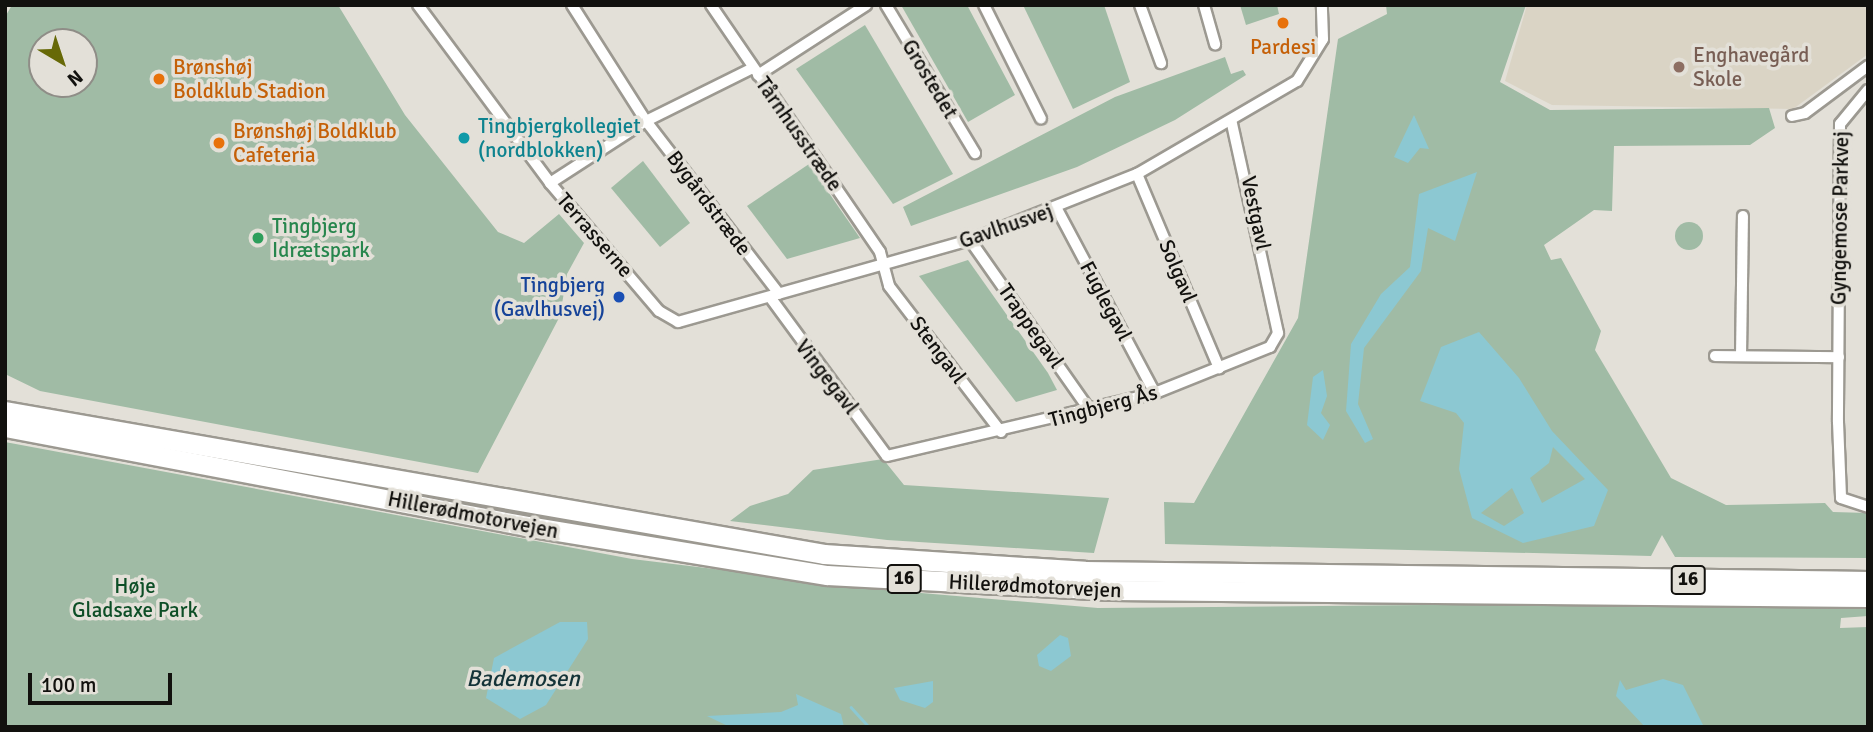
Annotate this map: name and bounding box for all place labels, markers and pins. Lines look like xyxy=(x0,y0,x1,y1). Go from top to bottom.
marker: Pardesi xyxy=(1275,15,1291,31)
place label: Pardesi xyxy=(1250,34,1316,60)
place label: Enghavegård Skole xyxy=(1693,42,1809,92)
place label: Brønshøj Boldklub Stadion xyxy=(173,54,326,104)
marker: Enghavegård Skole xyxy=(1671,59,1687,75)
marker: Brønshøj Boldklub Stadion xyxy=(151,71,167,87)
place label: Tingbjergkollegiet (nordblokken) xyxy=(478,113,641,163)
place label: Brønshøj Boldklub Cafeteria xyxy=(233,118,397,168)
marker: Tingbjergkollegiet (nordblokken) xyxy=(456,130,472,146)
marker: Brønshøj Boldklub Cafeteria xyxy=(211,135,227,151)
place label: Tingbjerg Idrætspark xyxy=(272,213,370,263)
marker: Tingbjerg Idrætspark xyxy=(250,230,266,246)
place label: Tingbjerg (Gavlhusvej) xyxy=(494,272,605,322)
marker: Tingbjerg (Gavlhusvej) xyxy=(611,289,627,305)

